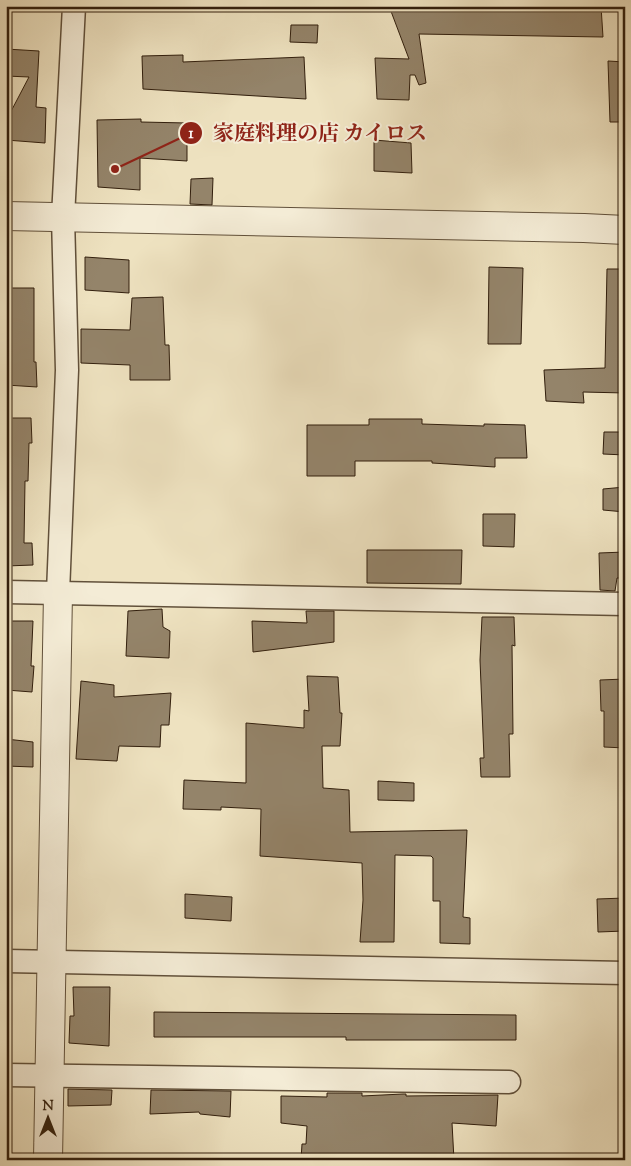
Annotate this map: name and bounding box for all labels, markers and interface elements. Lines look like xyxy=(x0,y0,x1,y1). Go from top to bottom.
callout: 家庭料理の店 カイロス xyxy=(178,115,438,151)
text: 家庭料理の店 カイロス xyxy=(213,120,427,150)
text: 1 xyxy=(188,124,194,145)
north arrow xyxy=(22,1094,72,1144)
text: N xyxy=(42,1097,54,1117)

